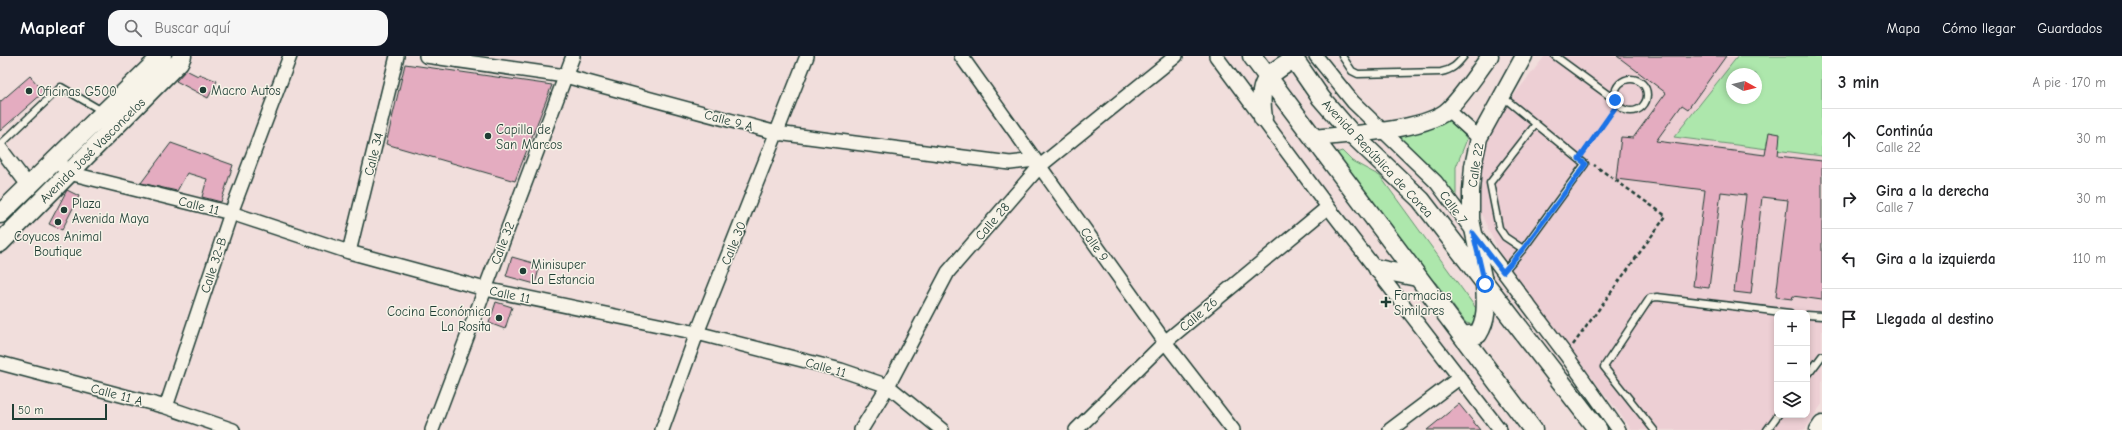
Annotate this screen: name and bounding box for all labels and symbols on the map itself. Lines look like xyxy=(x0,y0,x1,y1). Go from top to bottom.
north arrow xyxy=(1726,68,1762,104)
place label: Macro Autos xyxy=(211,83,281,98)
place label: Oficinas G500 xyxy=(37,84,117,99)
marker: Macro Autos xyxy=(198,85,208,95)
marker: Oficinas G500 xyxy=(24,86,34,96)
route end xyxy=(1606,91,1624,109)
street label: Avenida José Vasconcelos xyxy=(37,95,148,206)
street label: Avenida República de Corea xyxy=(1319,96,1436,220)
street label: Calle 9 A xyxy=(703,107,755,134)
place label: Capilla de San Marcos xyxy=(496,122,562,152)
street label: Calle 34 xyxy=(361,131,386,177)
marker: Capilla de San Marcos xyxy=(483,131,493,141)
street label: Calle 22 xyxy=(1465,142,1486,188)
street label: Calle 7 xyxy=(1437,188,1471,227)
street label: Calle 11 xyxy=(177,193,221,218)
place label: Plaza Avenida Maya xyxy=(72,196,149,226)
street label: Calle 28 xyxy=(972,199,1013,243)
marker: Plaza Avenida Maya xyxy=(59,205,69,215)
marker: Coyucos Animal Boutique xyxy=(53,217,63,227)
street label: Calle 32 xyxy=(487,219,518,267)
street label: Calle 30 xyxy=(718,219,749,267)
street label: Calle 9 xyxy=(1078,224,1112,264)
place label: Coyucos Animal Boutique xyxy=(14,229,102,259)
street label: Calle 32-B xyxy=(197,235,230,295)
place label: Minisuper La Estancia xyxy=(531,257,595,287)
marker: Minisuper La Estancia xyxy=(518,266,528,276)
route start xyxy=(1476,275,1494,293)
street label: Calle 11 xyxy=(488,283,532,306)
place label: Farmacias Similares xyxy=(1394,288,1451,318)
street label: Calle 26 xyxy=(1176,294,1220,335)
marker: Farmacias Similares xyxy=(1381,297,1391,307)
place label: Cocina Económica La Rosita xyxy=(387,304,491,334)
marker: Cocina Económica La Rosita xyxy=(494,313,504,323)
street label: Calle 11 xyxy=(804,355,848,380)
street label: Calle 11 A xyxy=(89,380,145,409)
scale bar xyxy=(12,402,107,421)

